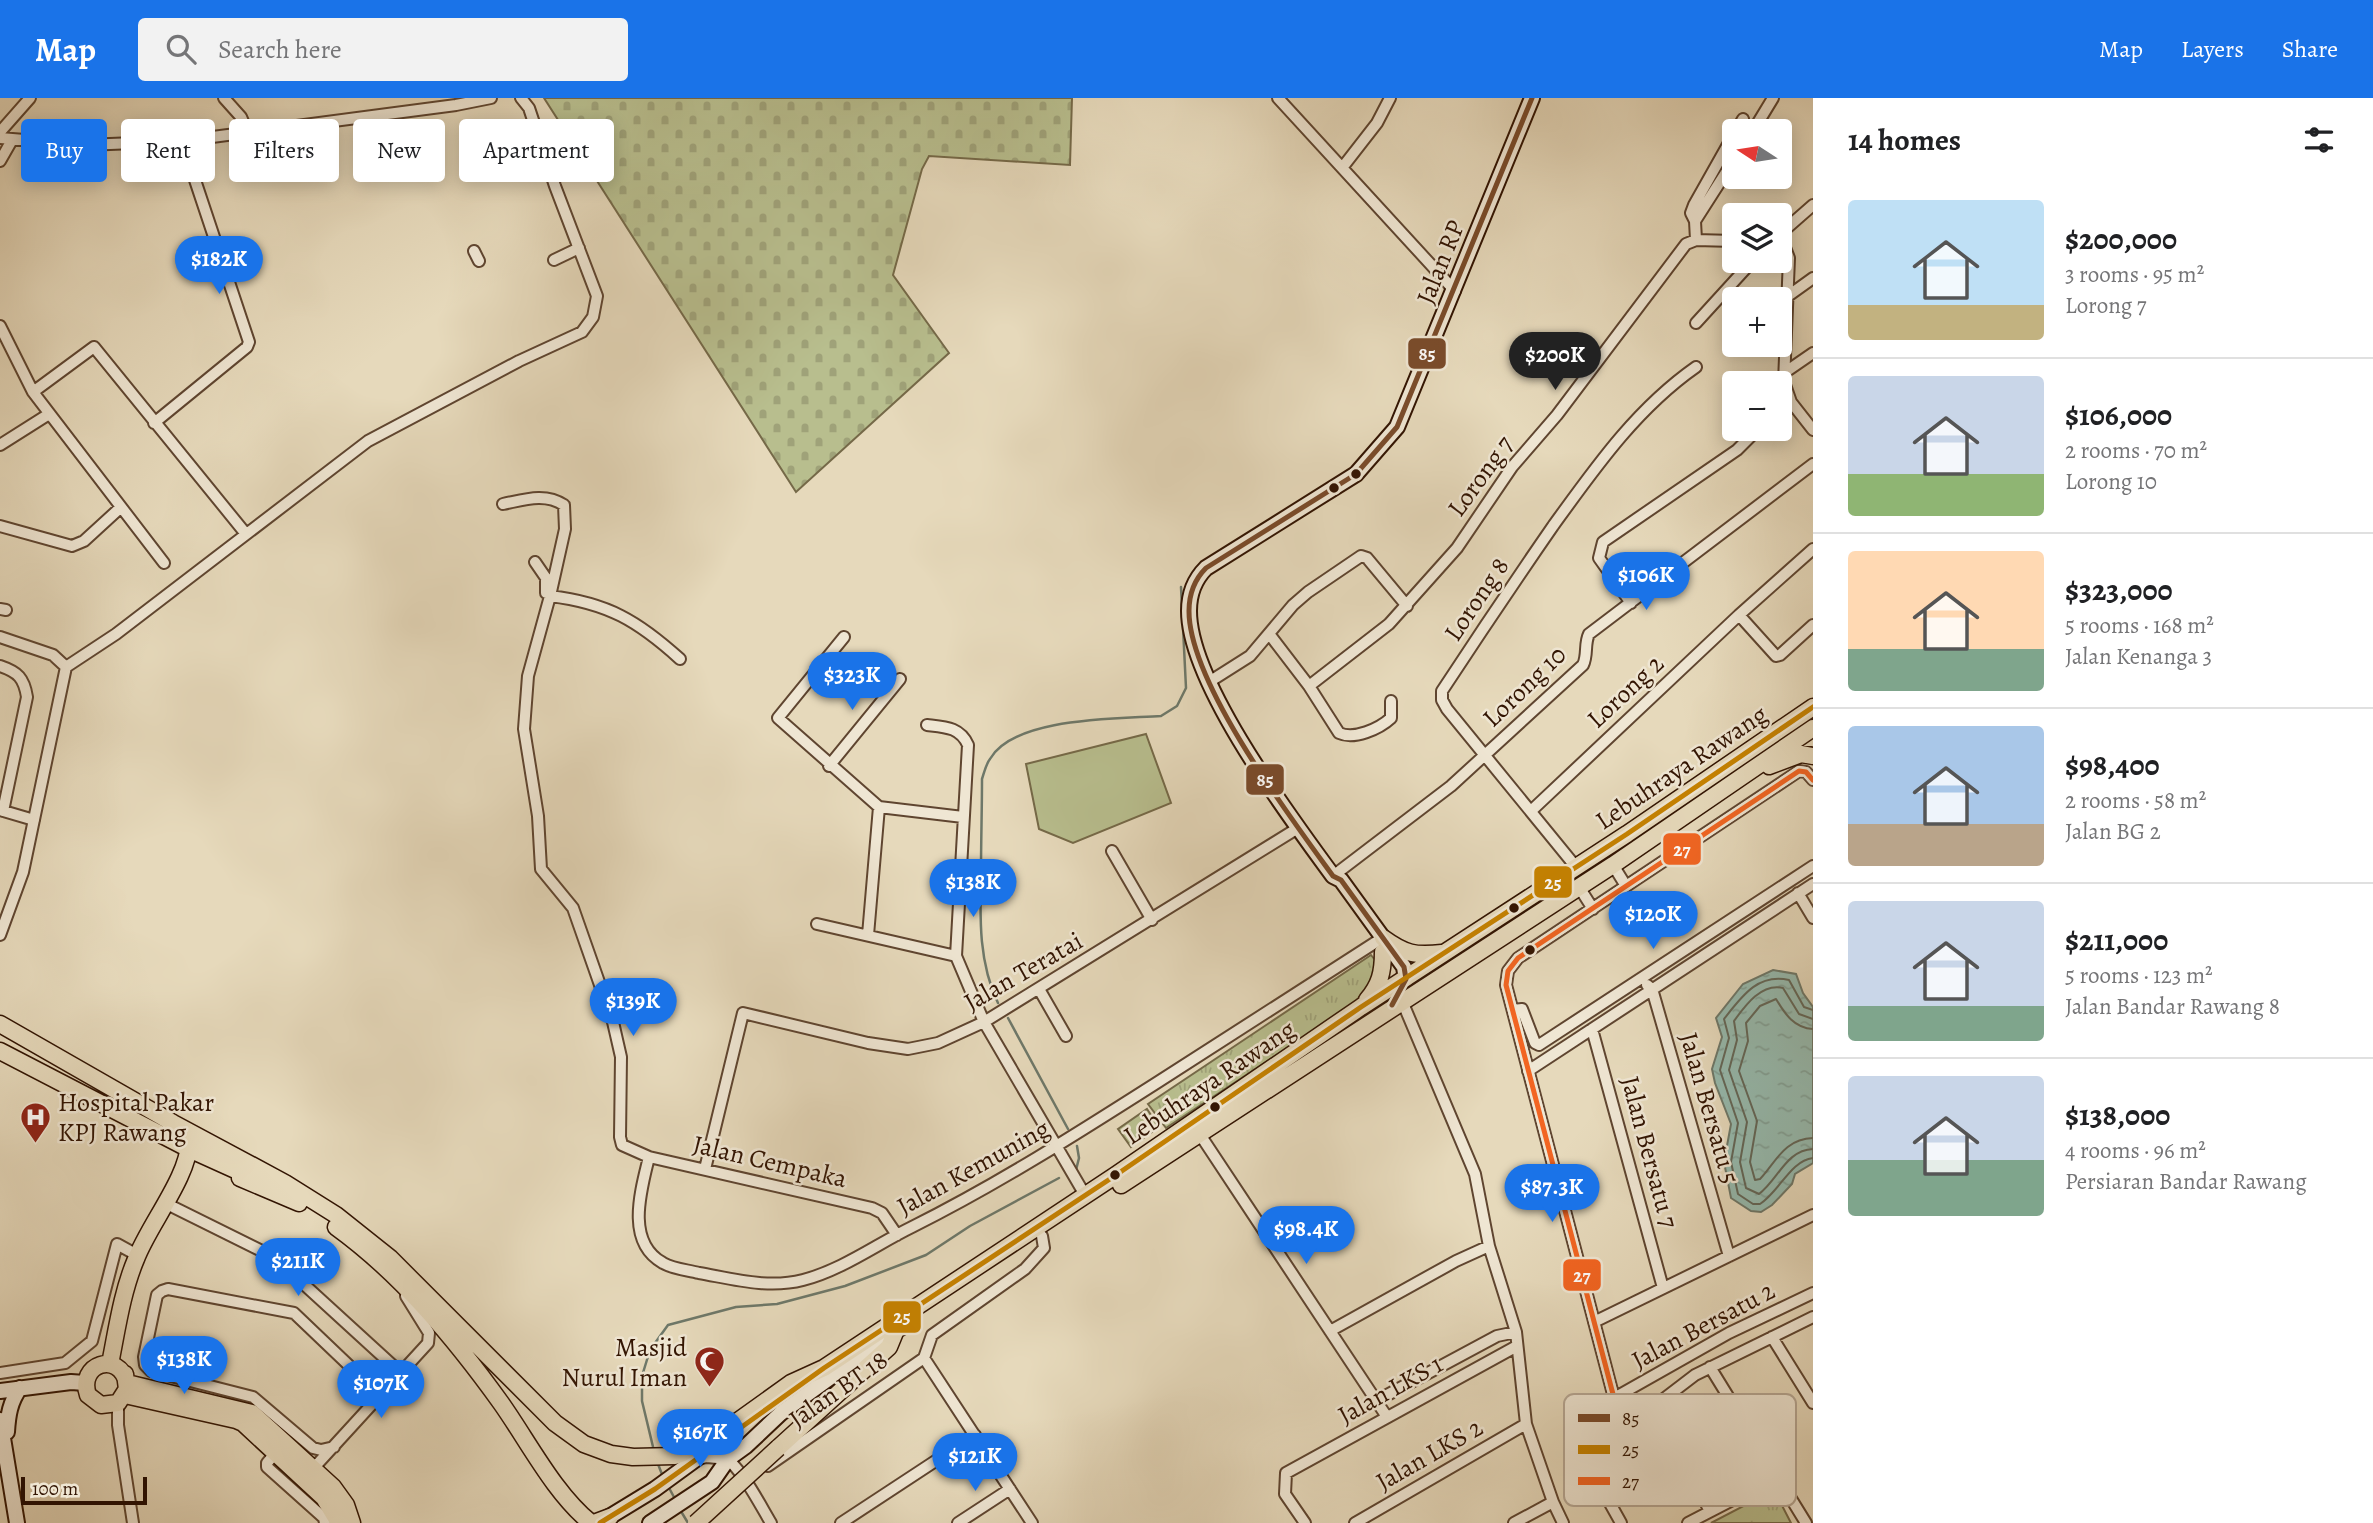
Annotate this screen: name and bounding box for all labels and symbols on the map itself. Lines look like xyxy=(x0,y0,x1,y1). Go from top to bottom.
north arrow xyxy=(1722,119,1792,189)
street label: Jalan RP xyxy=(1408,215,1473,309)
pin: $182K xyxy=(170,236,268,296)
pin: $200K xyxy=(1506,332,1604,392)
line badge: 85 xyxy=(1407,337,1447,370)
text: 85 xyxy=(1418,341,1436,367)
street label: Lorong 7 xyxy=(1439,429,1522,524)
unlabelled marker xyxy=(1349,467,1363,481)
unlabelled marker xyxy=(1327,481,1341,495)
street label: Lorong 8 xyxy=(1436,551,1517,648)
pin: $106K xyxy=(1597,552,1695,612)
street label: Lorong 10 xyxy=(1475,638,1574,735)
street label: Lorong 2 xyxy=(1579,647,1671,736)
pin: $323K xyxy=(803,652,901,712)
street label: Lebuhraya Rawang xyxy=(1589,697,1774,838)
line badge: 85 xyxy=(1245,763,1285,796)
text: 85 xyxy=(1256,767,1274,793)
line badge: 27 xyxy=(1662,832,1702,866)
text: 27 xyxy=(1673,837,1692,863)
pin: $138K xyxy=(924,860,1022,919)
line badge: 25 xyxy=(1533,865,1573,899)
text: 25 xyxy=(1544,870,1562,896)
pin: $120K xyxy=(1604,892,1702,951)
unlabelled marker xyxy=(1507,901,1521,915)
street label: Jalan Teratai xyxy=(957,923,1089,1020)
unlabelled marker xyxy=(1523,943,1537,957)
pin: $139K xyxy=(584,978,682,1038)
street label: Lebuhraya Rawang xyxy=(1117,1012,1302,1153)
street label: Jalan Bersatu 5 xyxy=(1671,1028,1748,1188)
street label: Jalan Bersatu 7 xyxy=(1612,1072,1687,1232)
place label: Hospital Pakar KPJ Rawang xyxy=(58,1085,214,1150)
hospital icon: Hospital Pakar KPJ Rawang xyxy=(18,1100,52,1144)
unlabelled marker xyxy=(1208,1100,1222,1114)
street label: Jalan Kemuning xyxy=(891,1111,1056,1224)
street label: Jalan Cempaka xyxy=(689,1127,850,1196)
pin: $87.3K xyxy=(1495,1164,1609,1224)
unlabelled marker xyxy=(1108,1168,1122,1182)
pin: $98.4K xyxy=(1249,1206,1363,1266)
pin: $211K xyxy=(249,1238,347,1298)
line badge: 27 xyxy=(1562,1258,1602,1292)
text: 27 xyxy=(1573,1263,1592,1289)
street label: Jalan Bersatu 2 xyxy=(1626,1273,1781,1378)
line badge: 25 xyxy=(882,1300,922,1334)
text: 25 xyxy=(893,1304,911,1330)
place label: Masjid Nurul Iman xyxy=(562,1330,687,1395)
pin: $138K xyxy=(135,1336,233,1396)
street label: Jalan BT 18 xyxy=(782,1343,895,1436)
mosque icon: Masjid Nurul Iman xyxy=(693,1345,727,1389)
street label: Jalan LKS 1 xyxy=(1332,1346,1449,1433)
pin: $107K xyxy=(332,1360,430,1420)
legend xyxy=(1564,1394,1796,1506)
text: 85 xyxy=(1622,1406,1639,1432)
pin: $167K xyxy=(651,1410,749,1469)
street label: Jalan LKS 2 xyxy=(1369,1410,1489,1499)
pin: $121K xyxy=(926,1434,1024,1493)
text: 25 xyxy=(1622,1437,1639,1463)
text: 27 xyxy=(1622,1469,1639,1495)
scale bar xyxy=(21,1474,147,1506)

